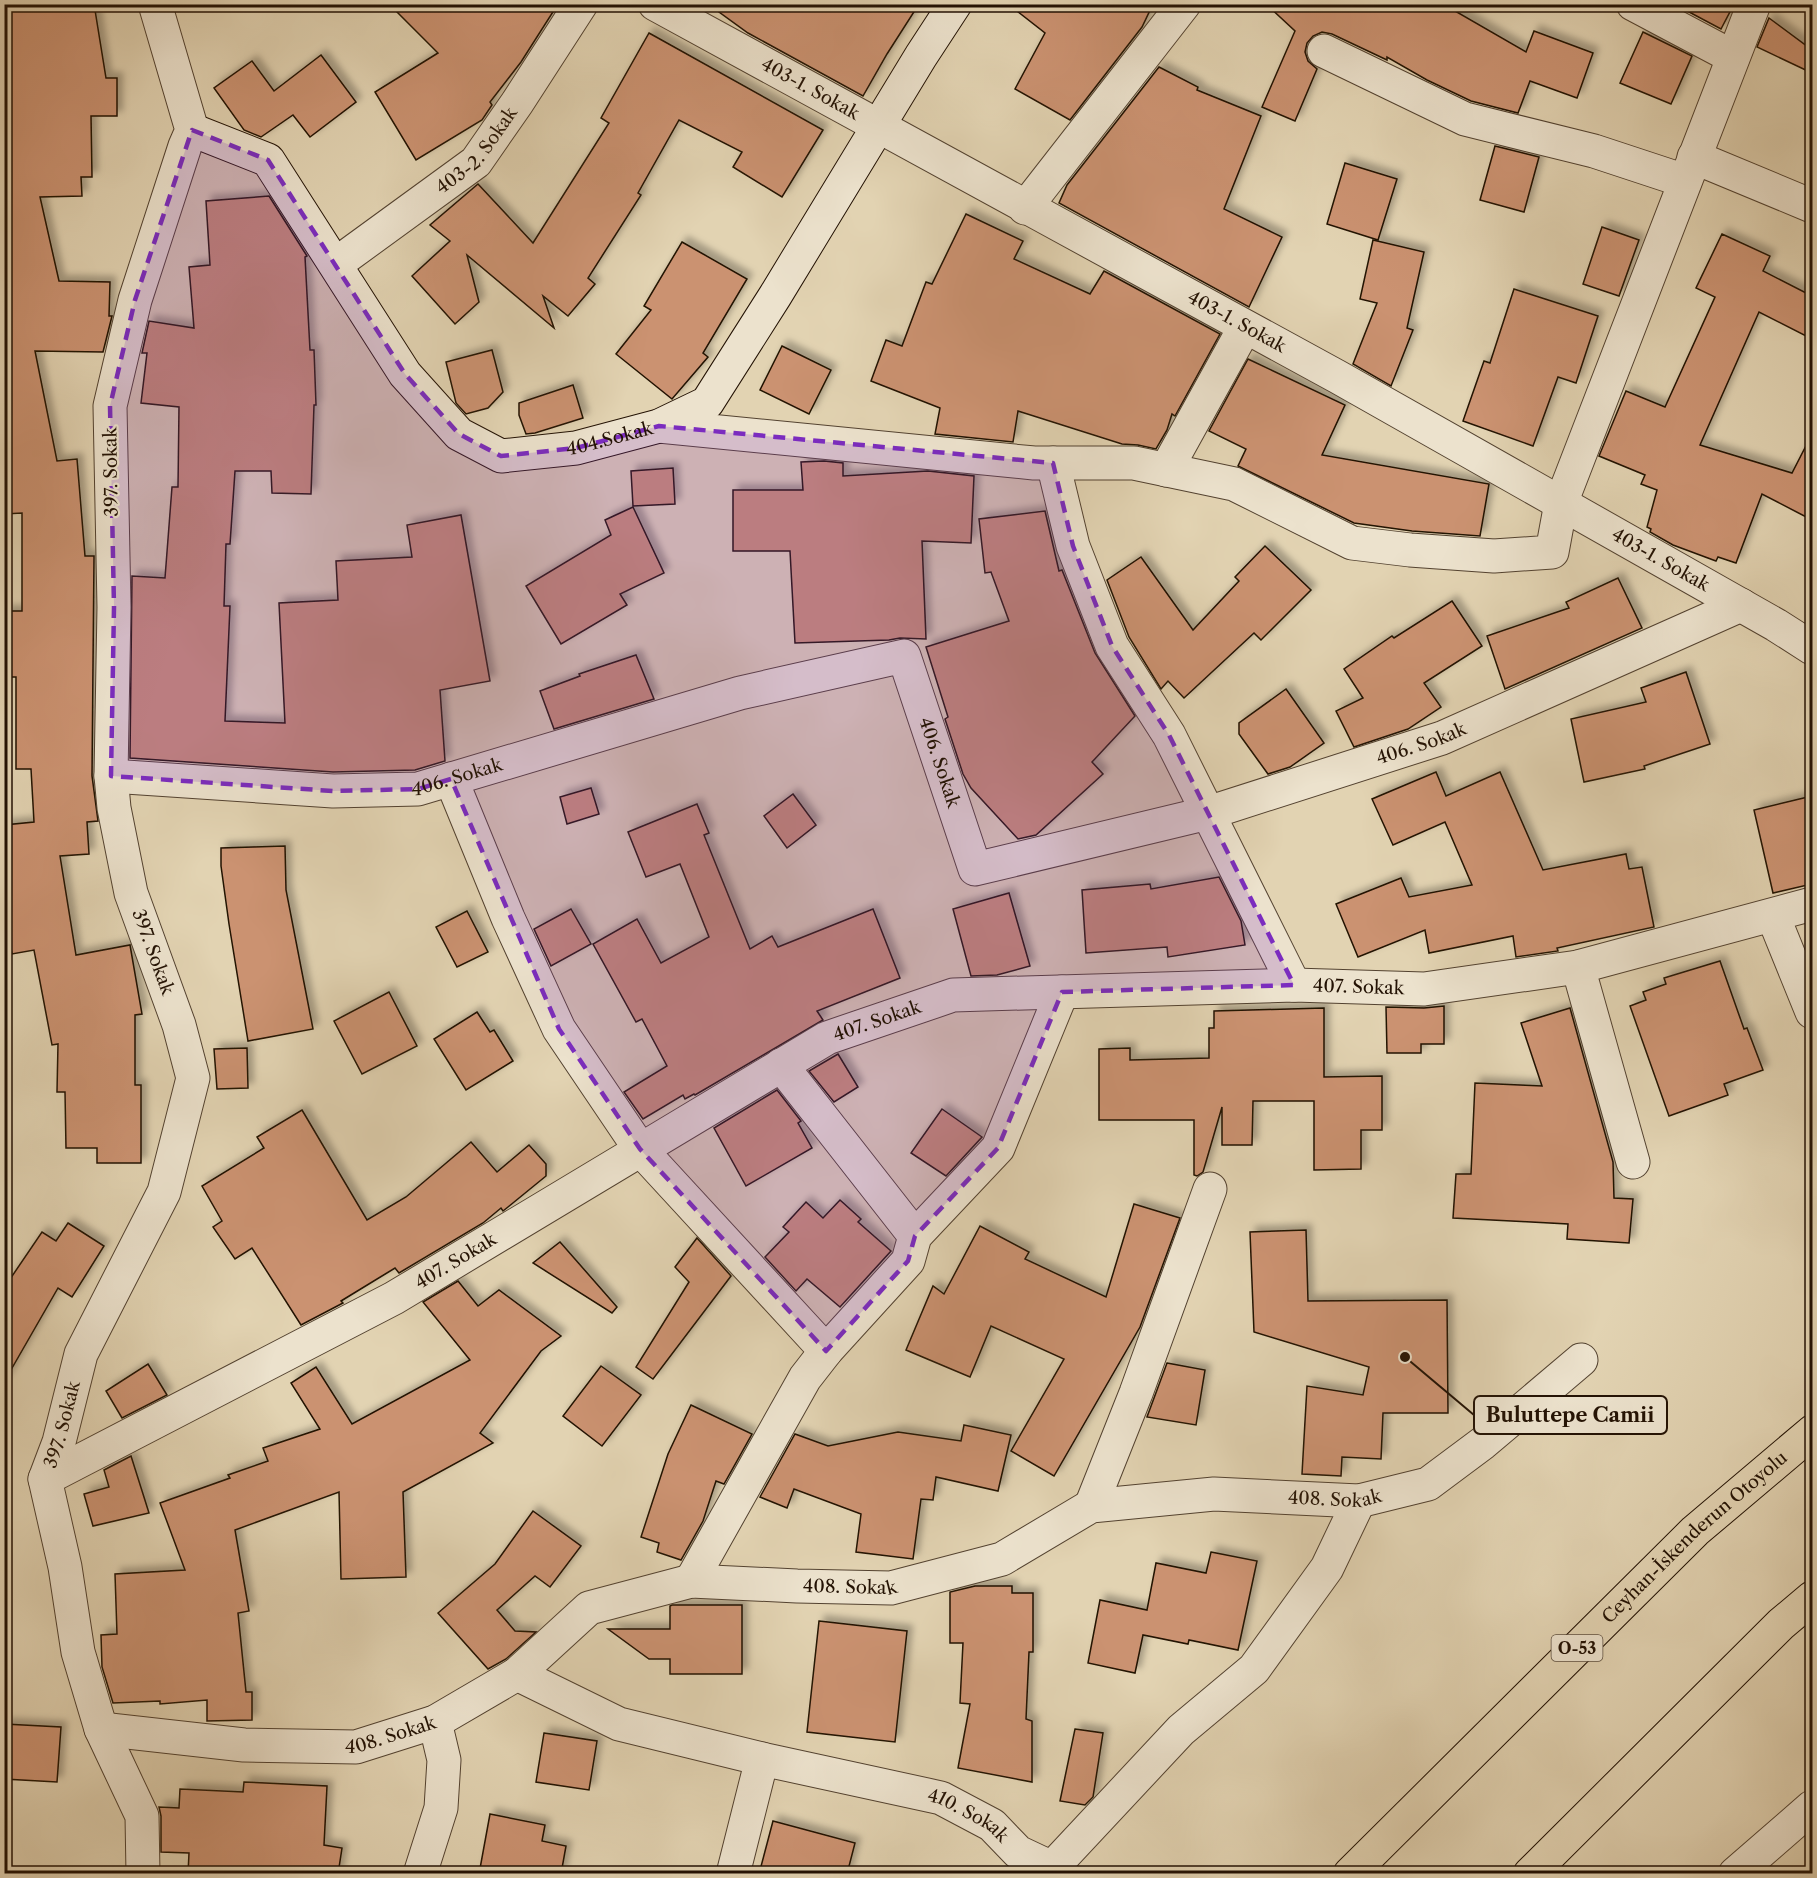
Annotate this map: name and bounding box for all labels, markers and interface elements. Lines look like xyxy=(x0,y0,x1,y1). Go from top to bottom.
street label: 403-1. Sokak xyxy=(757,53,865,125)
street label: 403-2. Sokak xyxy=(431,101,523,199)
street label: 403-1. Sokak xyxy=(1184,286,1291,358)
street label: 404.Sokak xyxy=(565,417,657,460)
street label: 397. Sokak xyxy=(99,425,123,517)
street label: 403-1. Sokak xyxy=(1608,523,1715,597)
street label: 406. Sokak xyxy=(914,715,965,812)
street label: 406. Sokak xyxy=(1374,717,1471,769)
street label: 406. Sokak xyxy=(411,753,506,800)
street label: 397. Sokak xyxy=(127,906,179,999)
street label: 407. Sokak xyxy=(1313,975,1406,999)
street label: 407. Sokak xyxy=(830,995,925,1046)
street label: 407. Sokak xyxy=(411,1227,502,1294)
street label: 397. Sokak xyxy=(39,1377,85,1471)
callout: Buluttepe Camii xyxy=(1474,1396,1667,1434)
text: Buluttepe Camii xyxy=(1486,1403,1654,1427)
street label: Ceyhan-İskenderun Otoyolu xyxy=(1598,1447,1792,1628)
street label: 408. Sokak xyxy=(1287,1484,1385,1512)
street label: 408. Sokak xyxy=(803,1575,901,1600)
road number: O-53 xyxy=(1552,1635,1602,1661)
street label: 408. Sokak xyxy=(345,1711,440,1758)
street label: 410. Sokak xyxy=(926,1784,1015,1848)

